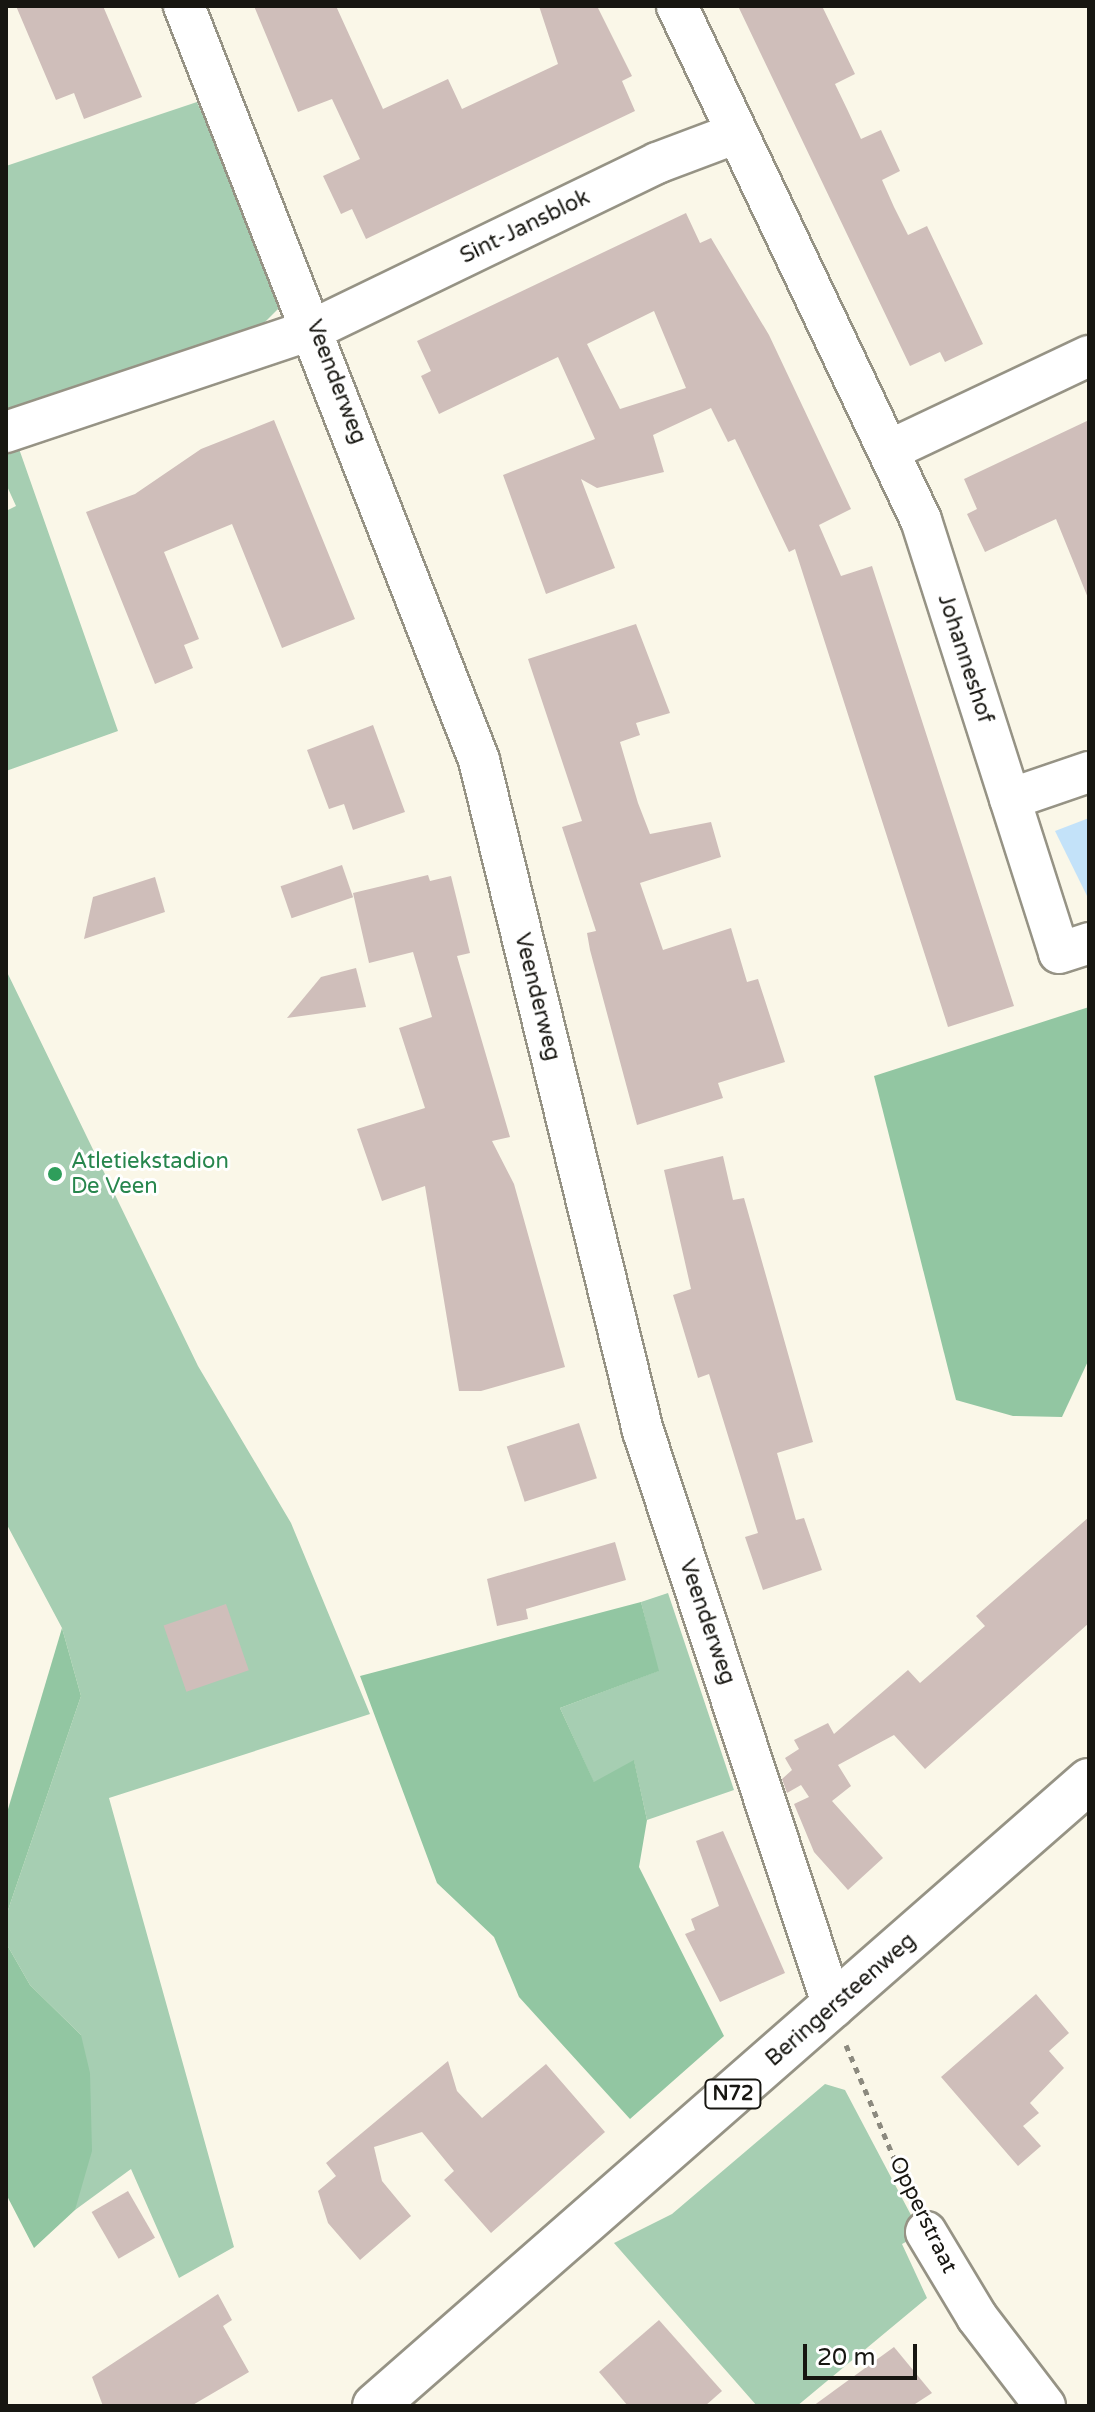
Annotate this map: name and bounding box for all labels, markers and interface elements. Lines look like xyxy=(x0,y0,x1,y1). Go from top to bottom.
street label: Sint-Jansblok xyxy=(456,184,594,270)
street label: Veenderweg xyxy=(300,316,372,448)
street label: Johanneshof xyxy=(932,591,998,727)
street label: Veenderweg xyxy=(508,930,566,1064)
place label: Atletiekstadion De Veen xyxy=(71,1148,229,1200)
marker: Atletiekstadion De Veen xyxy=(46,1165,64,1183)
street label: Veenderweg xyxy=(673,1556,741,1688)
street label: Beringersteenweg xyxy=(761,1928,921,2072)
road number: N72 xyxy=(703,2078,763,2110)
street label: Opperstraat xyxy=(883,2152,963,2278)
scale bar xyxy=(807,2328,921,2378)
text: 20 m xyxy=(817,2343,875,2372)

